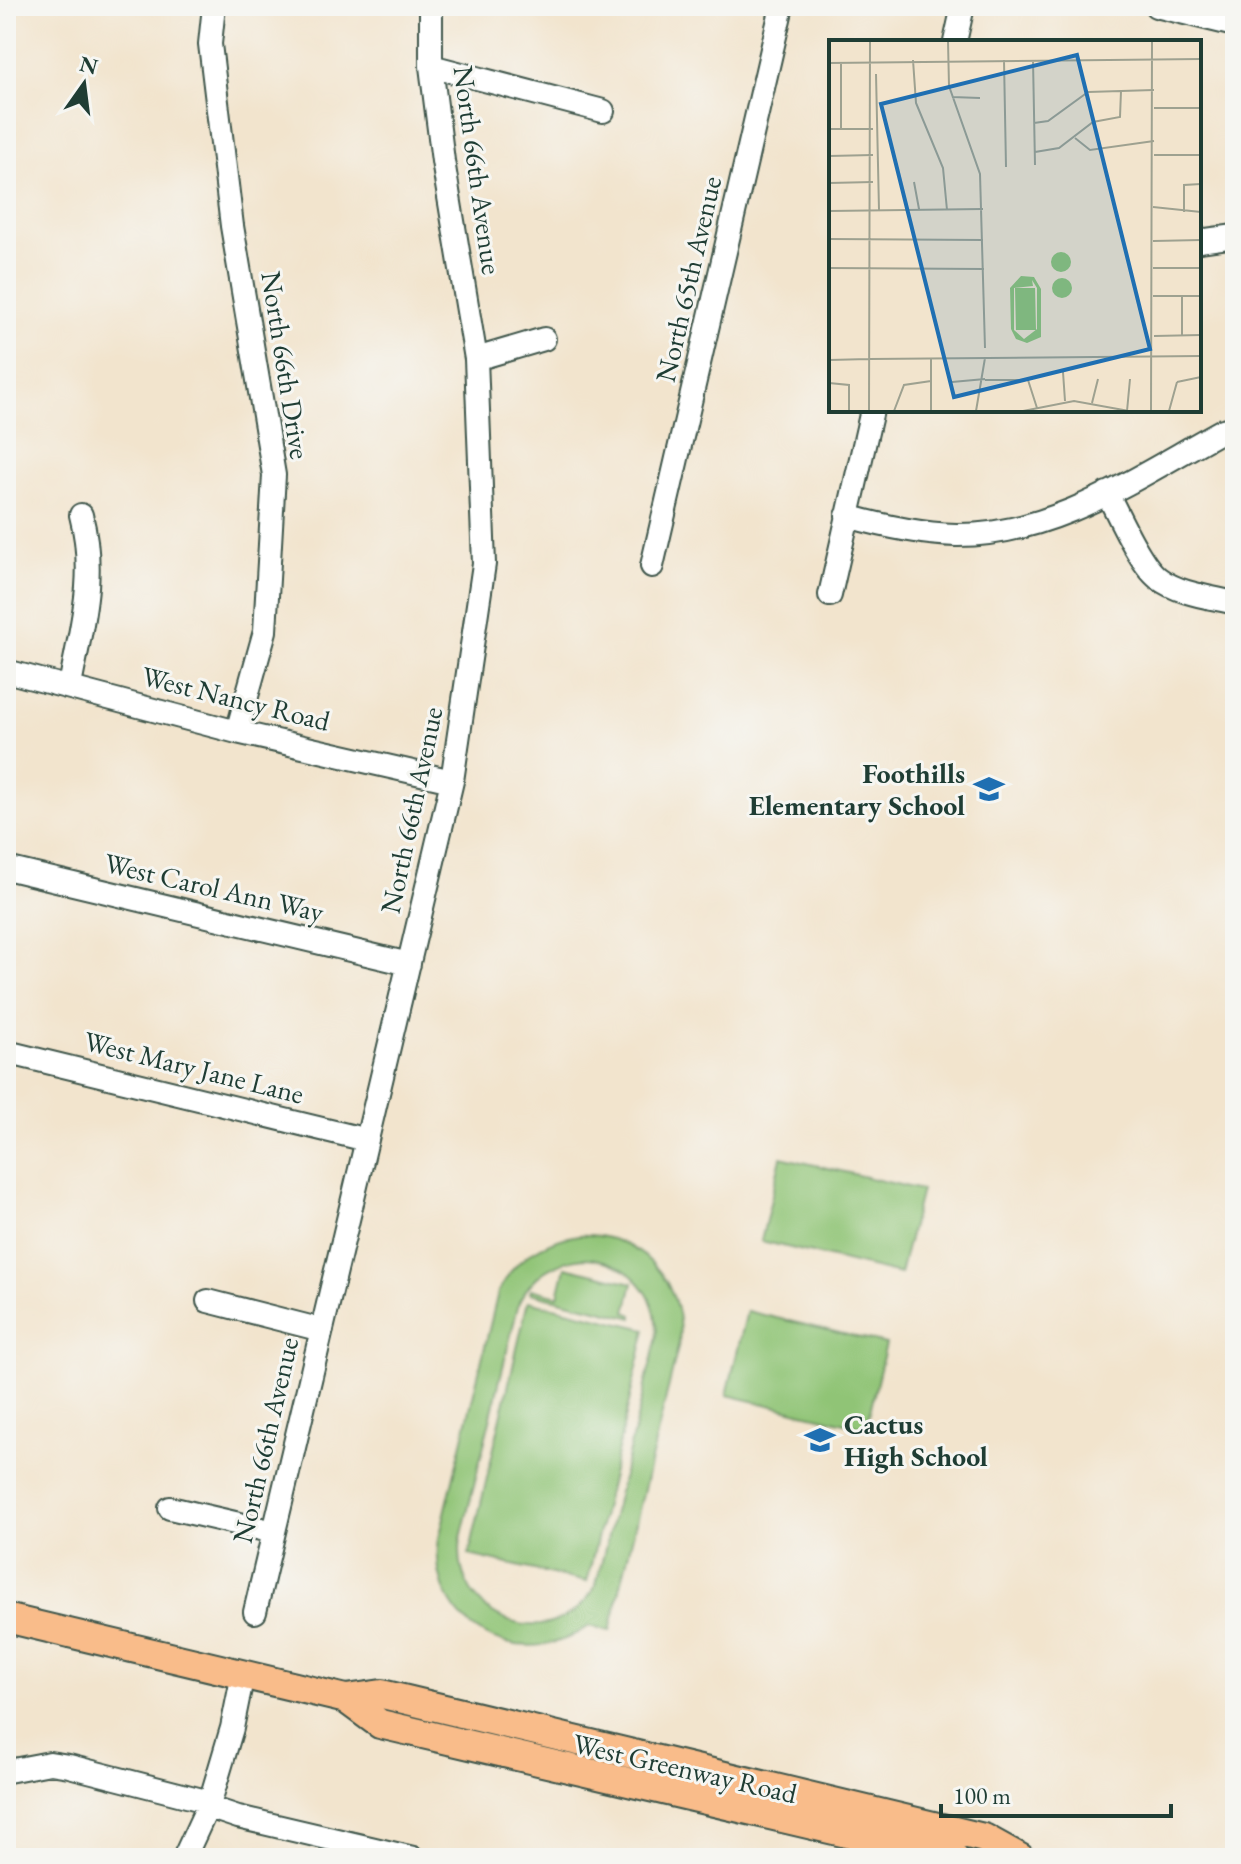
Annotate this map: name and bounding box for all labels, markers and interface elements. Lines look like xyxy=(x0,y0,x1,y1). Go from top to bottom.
inset map xyxy=(829,40,1201,412)
north arrow xyxy=(44,44,124,124)
text: N xyxy=(77,49,101,81)
street label: North 66th Avenue xyxy=(446,63,510,277)
street label: North 65th Avenue xyxy=(647,172,729,385)
street label: North 66th Drive xyxy=(253,269,319,462)
street label: West Nancy Road xyxy=(138,657,335,739)
street label: North 66th Avenue xyxy=(372,703,450,917)
place label: Foothills Elementary School xyxy=(749,755,965,823)
school or university icon: Foothills Elementary School xyxy=(972,772,1006,806)
street label: West Carol Ann Way xyxy=(101,844,328,930)
street label: West Mary Jane Lane xyxy=(80,1022,308,1112)
street label: North 66th Avenue xyxy=(224,1333,306,1546)
place label: Cactus High School xyxy=(844,1406,988,1474)
school or university icon: Cactus High School xyxy=(803,1423,837,1457)
street label: West Greenway Road xyxy=(570,1725,801,1811)
scale bar xyxy=(941,1768,1171,1818)
text: 100 m xyxy=(953,1780,1011,1811)

